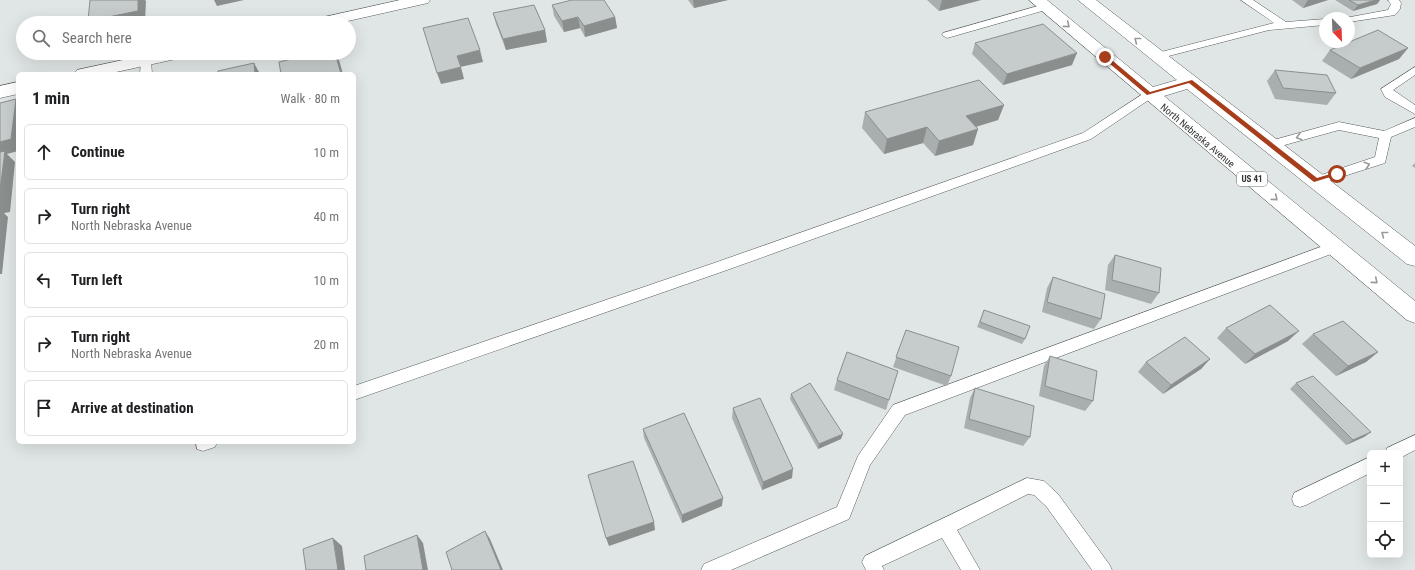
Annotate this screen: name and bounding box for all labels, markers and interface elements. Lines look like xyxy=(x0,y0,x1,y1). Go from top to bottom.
north arrow xyxy=(1319,12,1355,48)
search box xyxy=(16,16,356,60)
one-way arrow xyxy=(1062,20,1069,27)
icon: search xyxy=(30,27,52,49)
text: Search here xyxy=(62,29,132,47)
one-way arrow xyxy=(1135,38,1142,45)
route end xyxy=(1096,48,1114,66)
text: 1 min xyxy=(32,88,70,108)
text: Walk · 80 m xyxy=(280,91,340,106)
street label: North Nebraska Avenue xyxy=(1159,101,1237,170)
one-way arrow xyxy=(1295,132,1302,141)
icon: ahead xyxy=(33,141,55,163)
text: Continue xyxy=(71,143,125,161)
text: 10 m xyxy=(313,145,339,160)
one-way arrow xyxy=(1363,161,1370,170)
route start xyxy=(1328,165,1346,183)
road number: US 41 xyxy=(1237,172,1267,186)
one-way arrow xyxy=(1270,194,1277,201)
text: Turn right xyxy=(71,200,130,218)
icon: right xyxy=(33,205,55,227)
text: 40 m xyxy=(313,209,339,224)
text: North Nebraska Avenue xyxy=(71,218,192,233)
one-way arrow xyxy=(1382,232,1389,239)
icon: left xyxy=(33,269,55,291)
text: Turn left xyxy=(71,271,122,289)
text: 10 m xyxy=(313,273,339,288)
one-way arrow xyxy=(1370,277,1377,284)
text: Turn right xyxy=(71,328,130,346)
icon: right xyxy=(33,333,55,355)
text: 20 m xyxy=(313,337,339,352)
text: North Nebraska Avenue xyxy=(71,346,192,361)
icon: arrive xyxy=(33,397,55,419)
text: Arrive at destination xyxy=(71,399,194,417)
map controls xyxy=(1367,450,1403,558)
button: + xyxy=(1367,450,1403,486)
button: − xyxy=(1367,486,1403,522)
button: locate xyxy=(1367,522,1403,558)

